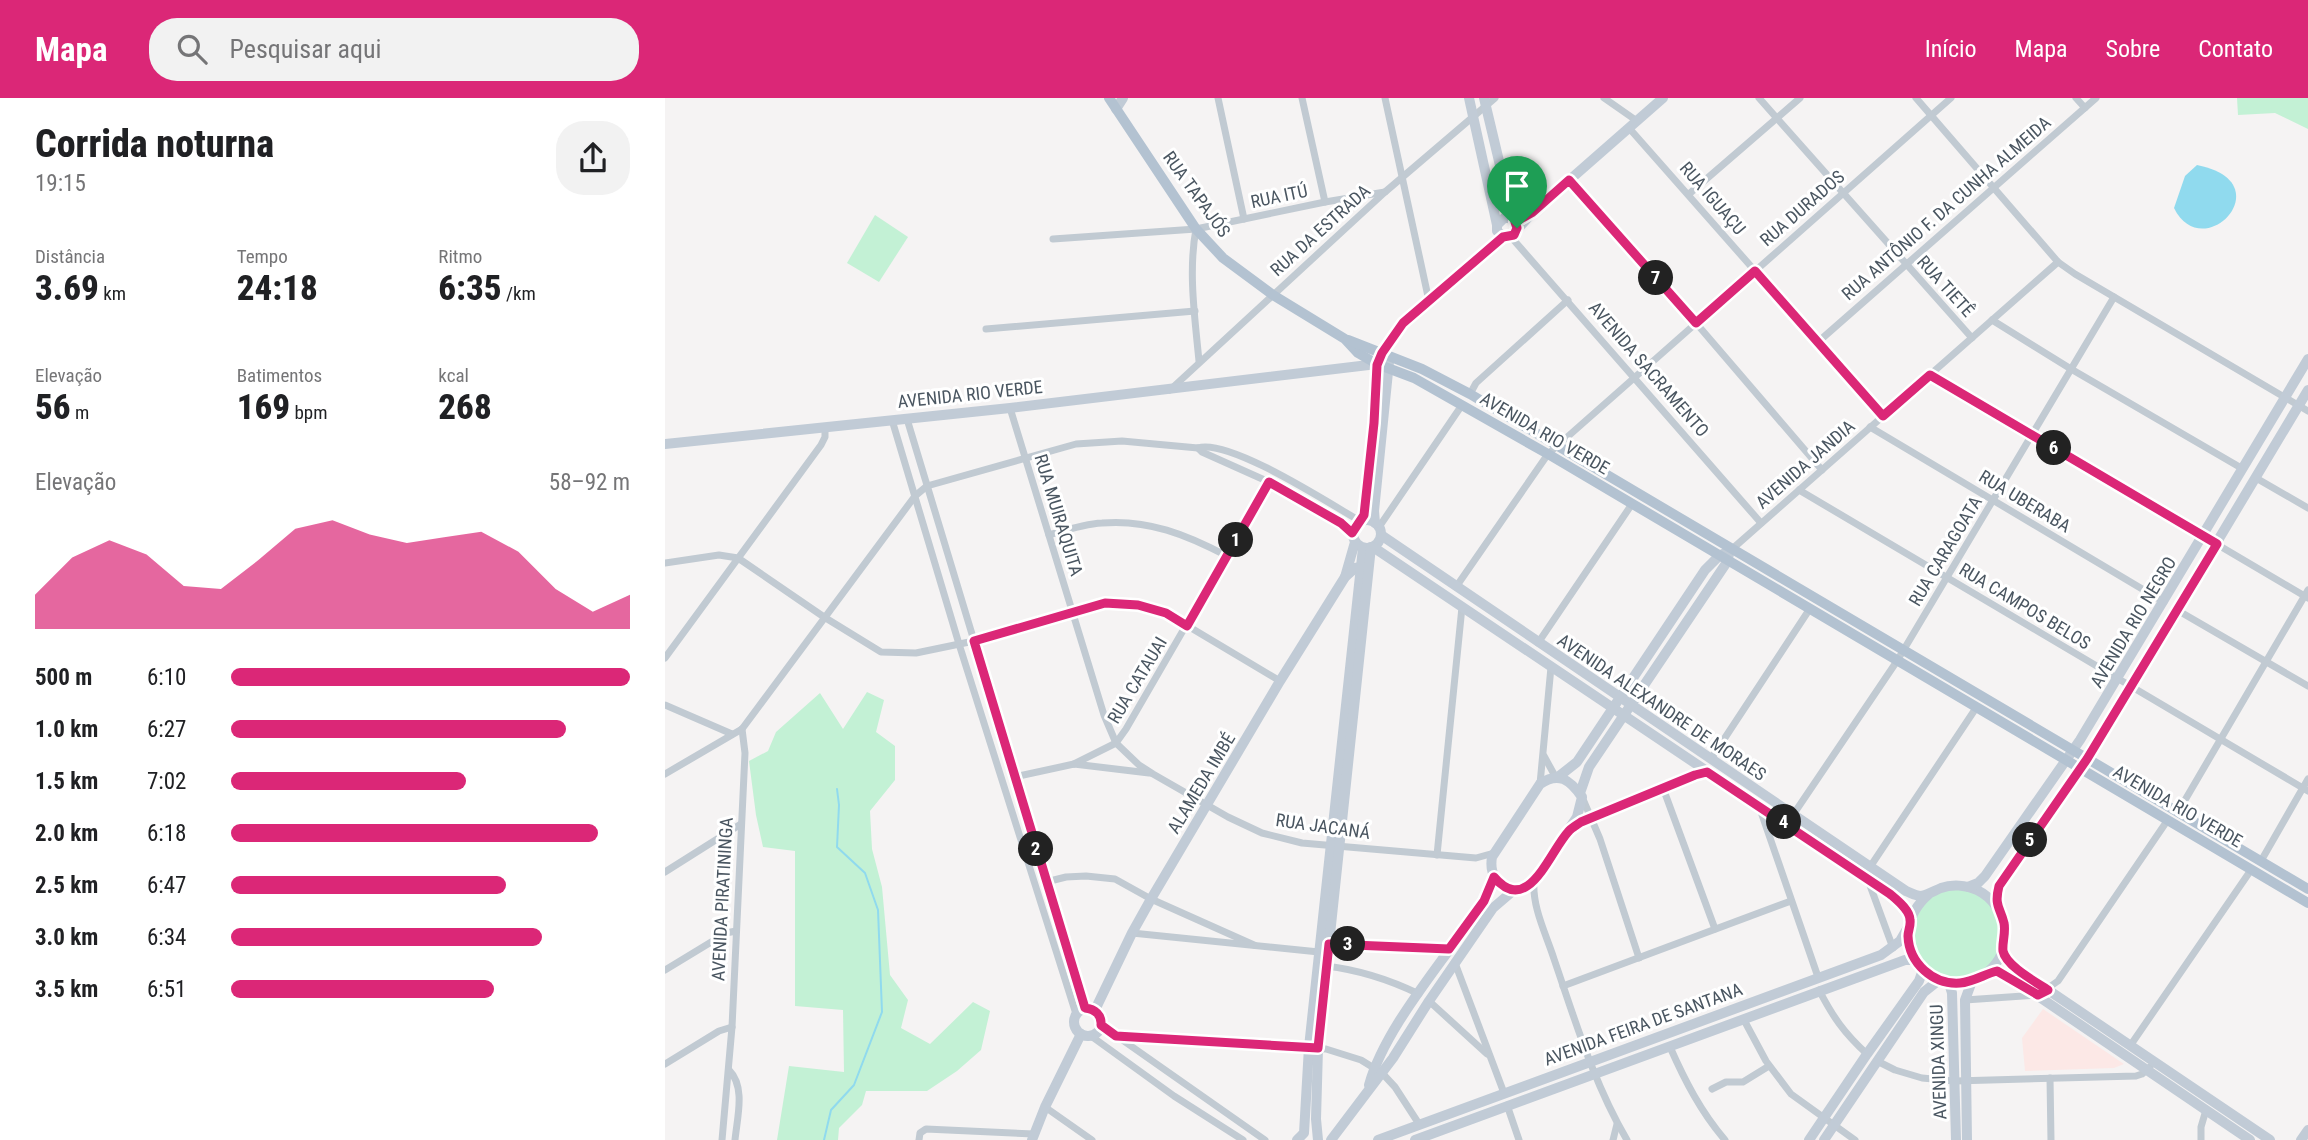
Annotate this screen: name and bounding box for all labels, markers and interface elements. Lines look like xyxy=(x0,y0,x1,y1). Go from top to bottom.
search box xyxy=(149,18,639,81)
text: Mapa xyxy=(35,30,107,69)
icon: search xyxy=(173,30,211,68)
text: Pesquisar aqui xyxy=(229,34,382,64)
text: Início xyxy=(1925,35,1977,63)
text: Mapa xyxy=(2015,35,2068,63)
text: Sobre xyxy=(2106,35,2160,63)
text: Contato xyxy=(2198,35,2273,63)
street label: RUA ANTÔNIO F. DA CUNHA ALMEIDA xyxy=(1837,111,2055,304)
button: share xyxy=(556,121,630,195)
text: Corrida noturna xyxy=(35,122,274,166)
street label: RUA TAPAJÓS xyxy=(1159,147,1235,241)
pin xyxy=(1487,156,1547,228)
street label: RUA IGUAÇU xyxy=(1676,157,1750,239)
street label: RUA DURADOS xyxy=(1756,166,1848,250)
icon: arrive xyxy=(1498,167,1536,205)
text: 19:15 xyxy=(35,170,86,197)
street label: RUA DA ESTRADA xyxy=(1266,179,1375,280)
street label: RUA ITÚ xyxy=(1249,180,1309,212)
text: Distância xyxy=(35,245,105,268)
text: Tempo xyxy=(237,245,288,268)
text: Ritmo xyxy=(438,245,482,268)
street label: RUA TIETÊ xyxy=(1913,251,1979,321)
pin: 7 xyxy=(1639,260,1674,296)
text: 7 xyxy=(1651,266,1660,289)
text: 3.69 xyxy=(35,268,99,309)
text: 24:18 xyxy=(237,268,318,309)
text: 6:35 xyxy=(438,268,502,309)
text: km xyxy=(99,282,126,305)
text: /km xyxy=(502,282,536,305)
street label: AVENIDA SACRAMENTO xyxy=(1585,297,1713,441)
text: Elevação xyxy=(35,364,102,387)
text: Batimentos xyxy=(237,364,322,387)
text: kcal xyxy=(438,364,469,387)
street label: AVENIDA RIO VERDE xyxy=(896,376,1044,412)
text: 56 xyxy=(35,387,71,428)
text: 169 xyxy=(237,387,290,428)
text: 268 xyxy=(438,387,492,428)
street label: AVENIDA RIO VERDE xyxy=(1477,387,1613,479)
text: m xyxy=(71,401,89,424)
text: bpm xyxy=(290,401,327,424)
street label: AVENIDA JANDIA xyxy=(1751,415,1859,513)
pin: 6 xyxy=(2037,430,2071,466)
text: 6 xyxy=(2049,436,2058,459)
street label: RUA MUIRAQUITA xyxy=(1031,452,1088,579)
street label: RUA UBERABA xyxy=(1975,465,2075,537)
text: Elevação xyxy=(35,469,116,496)
text: 58–92 m xyxy=(549,469,630,496)
street label: RUA CARAGOATA xyxy=(1904,492,1986,610)
pin: 1 xyxy=(1219,522,1253,558)
text: 1 xyxy=(1231,528,1240,551)
street label: AVENIDA RIO NEGRO xyxy=(2086,553,2180,691)
street label: RUA CAMPOS BELOS xyxy=(1956,559,2094,653)
street label: AVENIDA ALEXANDRE DE MORAES xyxy=(1554,629,1770,785)
street label: RUA CATAUAI xyxy=(1103,633,1171,727)
text: 500 m xyxy=(35,664,92,691)
text: 6:10 xyxy=(147,664,186,691)
text: 1.0 km xyxy=(35,716,98,743)
text: 6:27 xyxy=(147,716,186,743)
street label: ALAMEDA IMBÉ xyxy=(1163,729,1239,837)
street label: AVENIDA RIO VERDE xyxy=(2110,760,2246,852)
text: 1.5 km xyxy=(35,768,98,795)
text: 7:02 xyxy=(147,768,186,795)
pin: 4 xyxy=(1767,804,1801,840)
street label: RUA JACANÁ xyxy=(1274,809,1372,843)
text: 4 xyxy=(1779,810,1788,833)
street label: AVENIDA PIRATININGA xyxy=(707,816,737,981)
text: 2.0 km xyxy=(35,820,98,847)
text: 6:18 xyxy=(147,820,186,847)
pin: 5 xyxy=(2013,822,2047,858)
text: 5 xyxy=(2025,828,2034,851)
pin: 2 xyxy=(1019,832,1053,866)
text: 2 xyxy=(1031,837,1040,860)
text: 2.5 km xyxy=(35,872,98,899)
text: 6:47 xyxy=(147,872,186,899)
text: 3.0 km xyxy=(35,924,98,951)
text: 6:34 xyxy=(147,924,186,951)
pin: 3 xyxy=(1331,926,1365,962)
text: 3 xyxy=(1343,932,1352,955)
text: 3.5 km xyxy=(35,976,98,1003)
text: 6:51 xyxy=(147,976,186,1003)
street label: AVENIDA FEIRA DE SANTANA xyxy=(1541,978,1746,1070)
street label: AVENIDA XINGU xyxy=(1925,1004,1951,1120)

